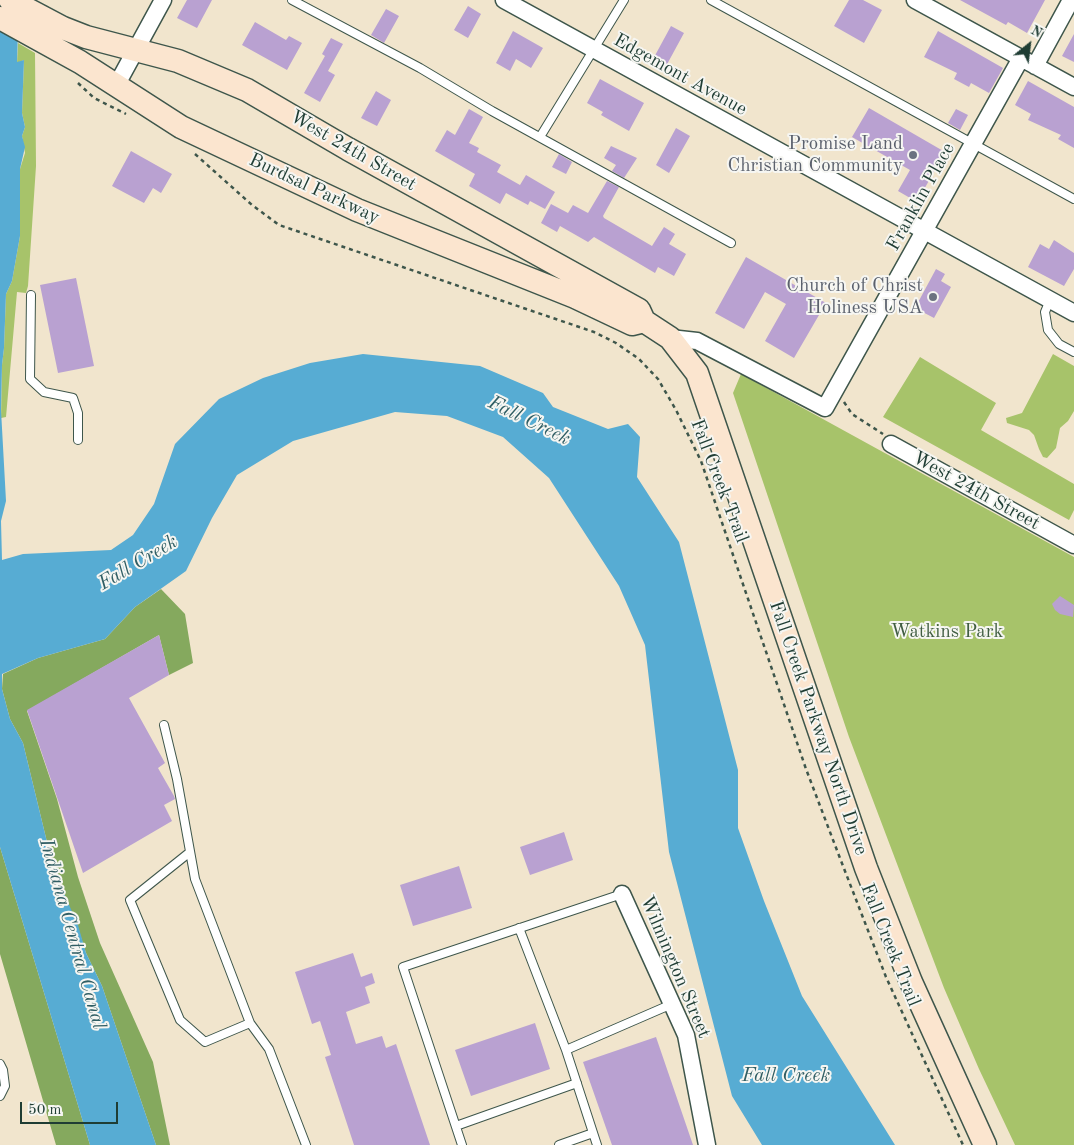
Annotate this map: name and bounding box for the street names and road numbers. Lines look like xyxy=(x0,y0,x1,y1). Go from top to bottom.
street label: Edgemont Avenue xyxy=(609,29,751,121)
street label: West 24th Street xyxy=(286,106,420,196)
street label: Franklin Place xyxy=(882,139,960,255)
street label: Burdsal Parkway xyxy=(245,149,383,229)
street label: Fall Creek Trail xyxy=(685,416,753,546)
street label: West 24th Street xyxy=(908,447,1044,535)
street label: Fall Creek Parkway North Drive xyxy=(764,598,872,858)
street label: Fall Creek Trail xyxy=(855,880,925,1010)
street label: Wilmington Street xyxy=(635,892,715,1042)

